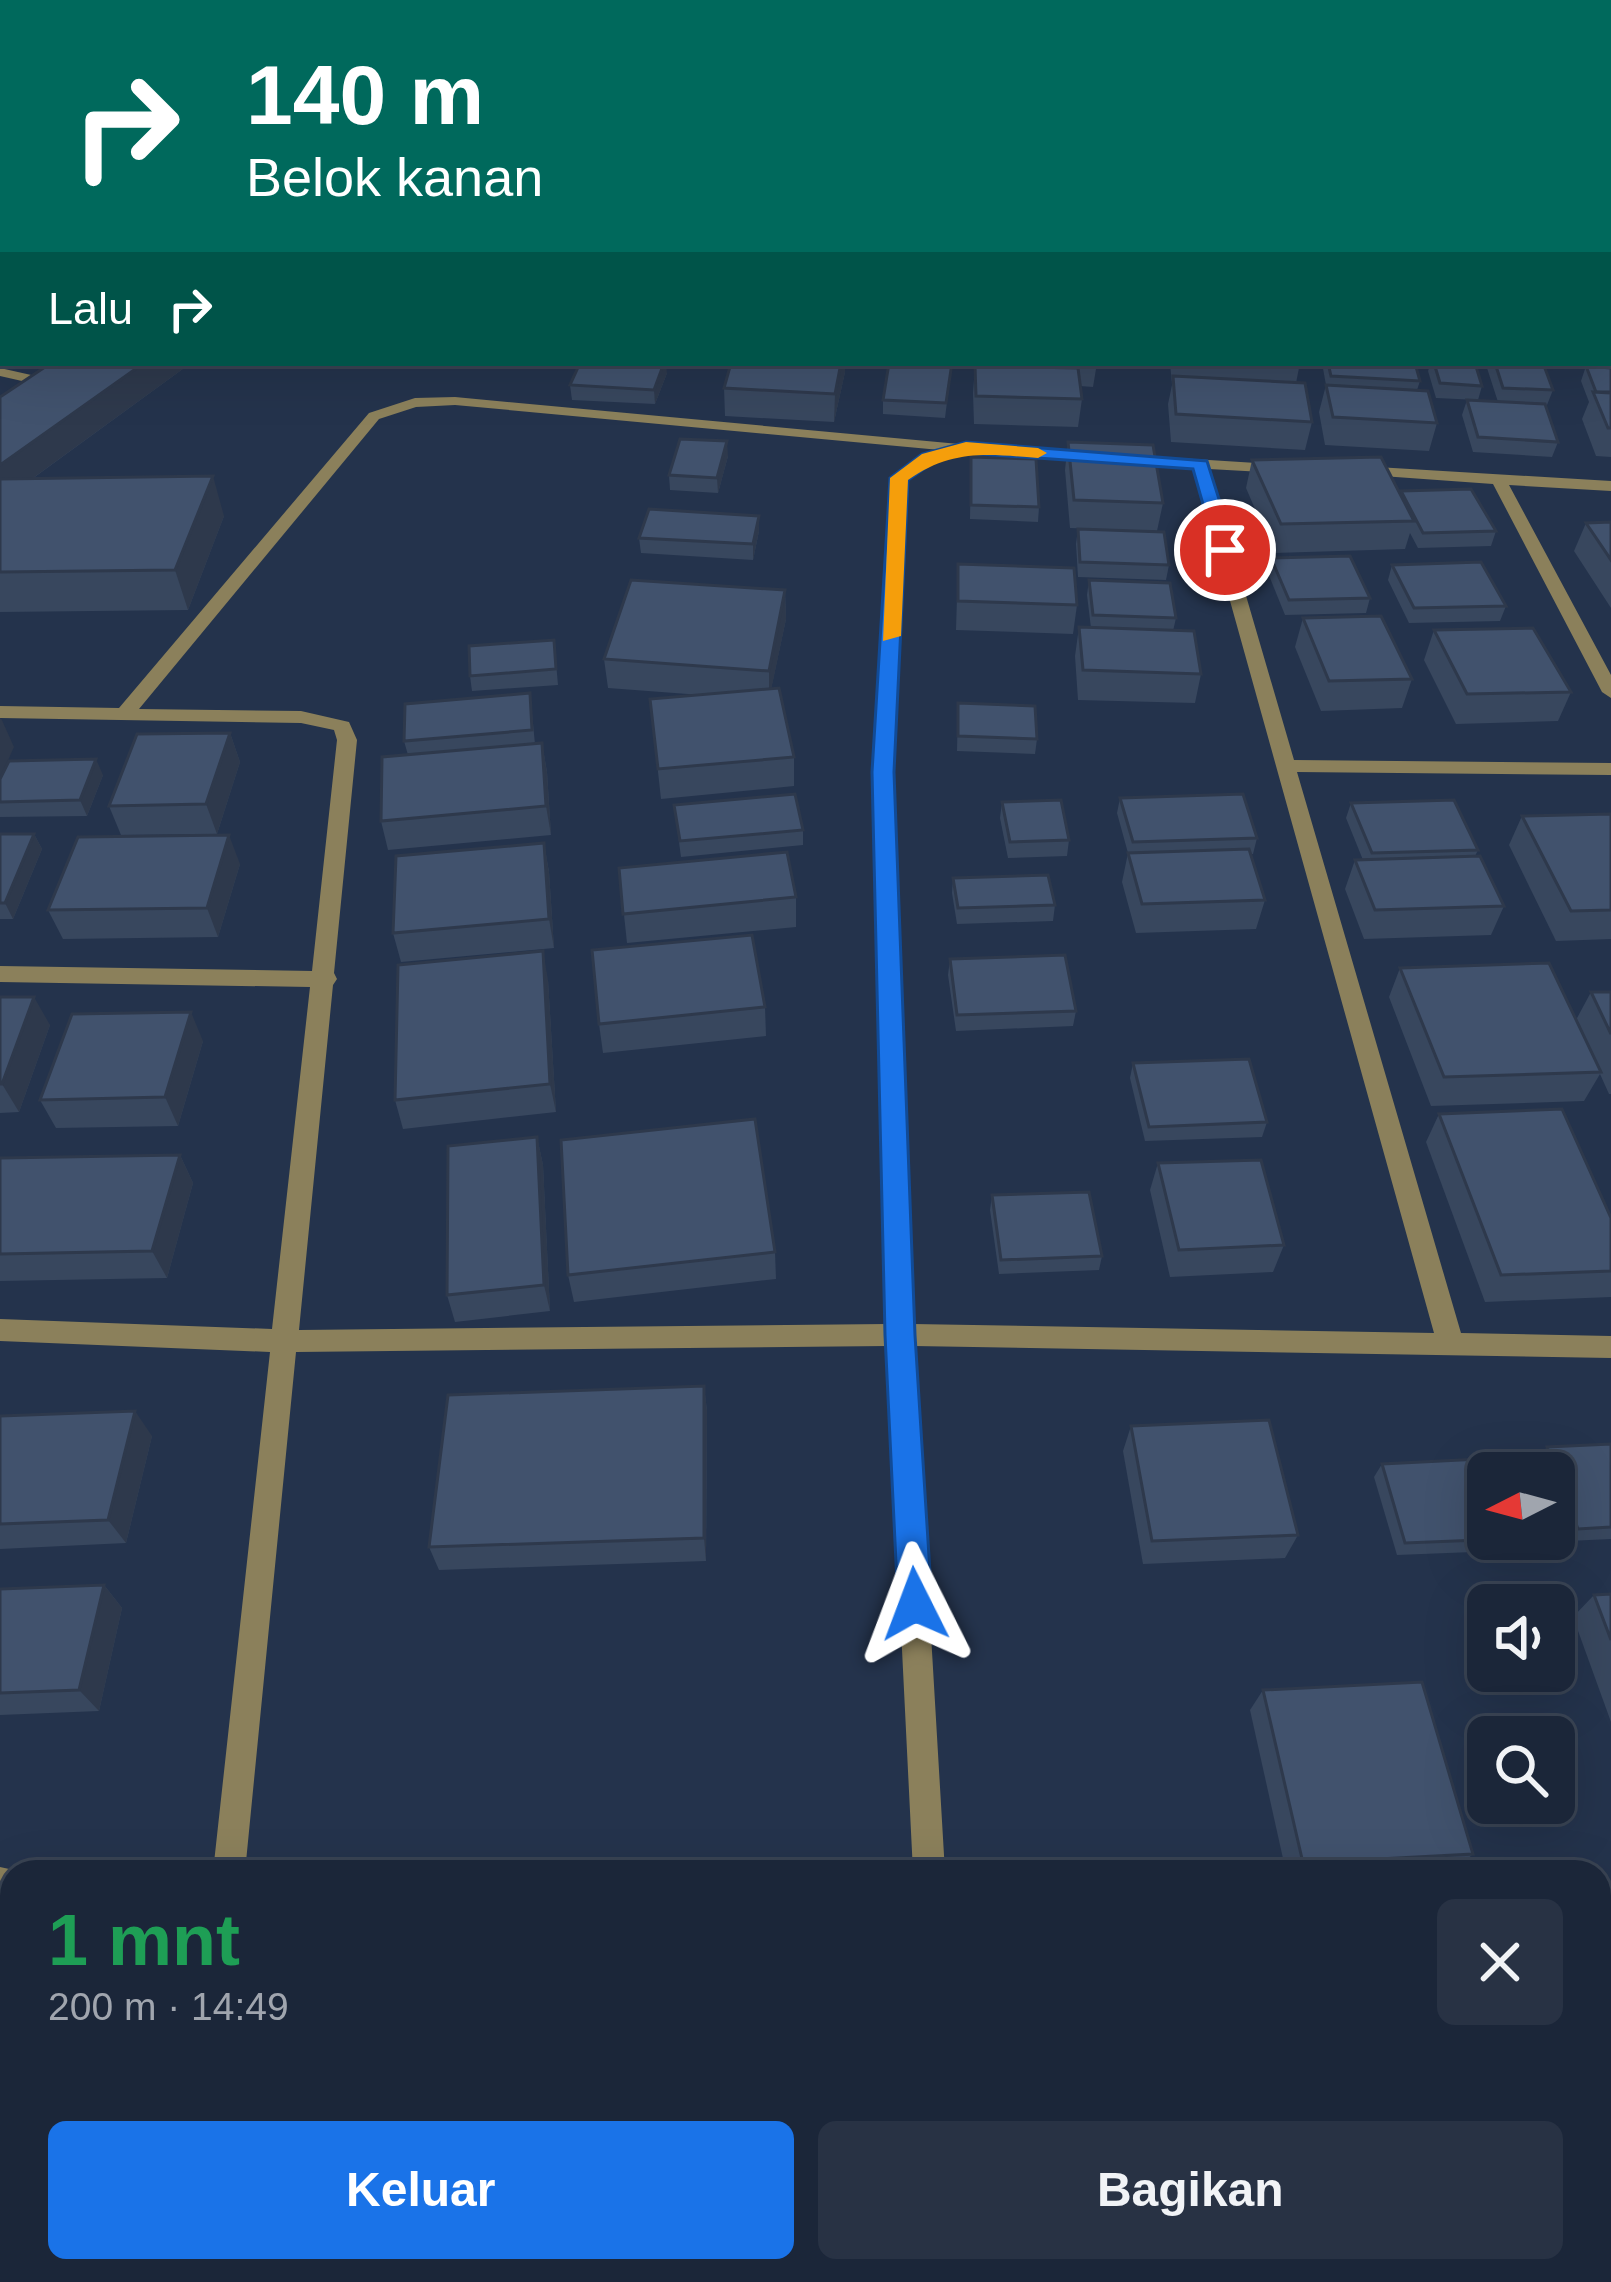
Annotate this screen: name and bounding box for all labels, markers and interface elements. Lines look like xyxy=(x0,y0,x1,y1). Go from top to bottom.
icon: right xyxy=(48,48,204,204)
text: 140 m xyxy=(246,48,484,142)
text: Belok kanan xyxy=(246,147,543,207)
icon: right xyxy=(157,276,223,342)
text: Lalu xyxy=(48,283,133,334)
pin xyxy=(1174,499,1276,601)
icon: arrive xyxy=(1192,517,1258,583)
north arrow xyxy=(1467,1452,1575,1560)
map controls xyxy=(1467,1452,1575,1824)
position arrow xyxy=(852,1541,978,1667)
button: sound xyxy=(1467,1584,1575,1692)
button: search xyxy=(1467,1716,1575,1824)
button: close xyxy=(1437,1899,1563,2025)
text: 1 mnt xyxy=(48,1900,240,1980)
text: 200 m · 14:49 xyxy=(48,1985,289,2028)
button: Keluar xyxy=(48,2121,794,2259)
button: Bagikan xyxy=(818,2121,1563,2259)

